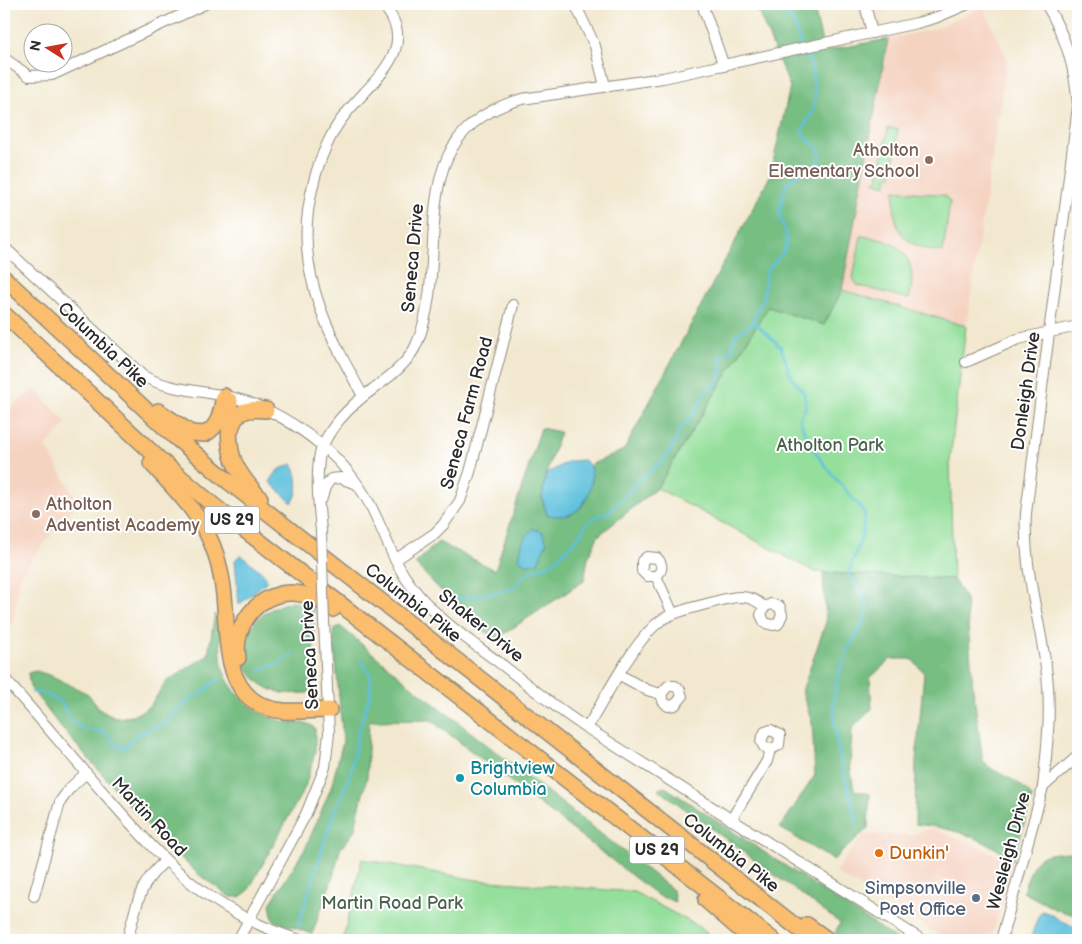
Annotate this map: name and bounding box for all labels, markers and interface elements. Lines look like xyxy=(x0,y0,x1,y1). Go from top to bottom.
north arrow xyxy=(22,22,72,72)
text: N xyxy=(26,39,45,52)
place label: Atholton Elementary School xyxy=(768,140,919,182)
marker: Atholton Elementary School xyxy=(923,154,935,166)
street label: Seneca Drive xyxy=(398,202,428,313)
street label: Columbia Pike xyxy=(53,298,153,393)
street label: Donleigh Drive xyxy=(1007,330,1045,452)
street label: Seneca Farm Road xyxy=(437,334,497,492)
park label: Atholton Park xyxy=(776,435,884,456)
place label: Atholton Adventist Academy xyxy=(46,494,201,536)
road number: US 29 xyxy=(204,506,260,534)
marker: Atholton Adventist Academy xyxy=(30,508,42,520)
street label: Columbia Pike xyxy=(361,559,466,647)
street label: Shaker Drive xyxy=(434,585,528,667)
street label: Seneca Drive xyxy=(297,600,323,710)
place label: Brightview Columbia xyxy=(470,758,555,800)
marker: Brightview Columbia xyxy=(454,772,466,784)
street label: Martin Road xyxy=(107,773,191,861)
street label: Wesleigh Drive xyxy=(983,789,1035,912)
street label: Columbia Pike xyxy=(679,809,784,897)
road number: US 29 xyxy=(630,836,684,864)
place label: Dunkin' xyxy=(889,843,949,864)
marker: Dunkin' xyxy=(873,847,885,859)
place label: Simpsonville Post Office xyxy=(865,878,966,920)
marker: Simpsonville Post Office xyxy=(970,892,982,904)
park label: Martin Road Park xyxy=(321,893,463,914)

